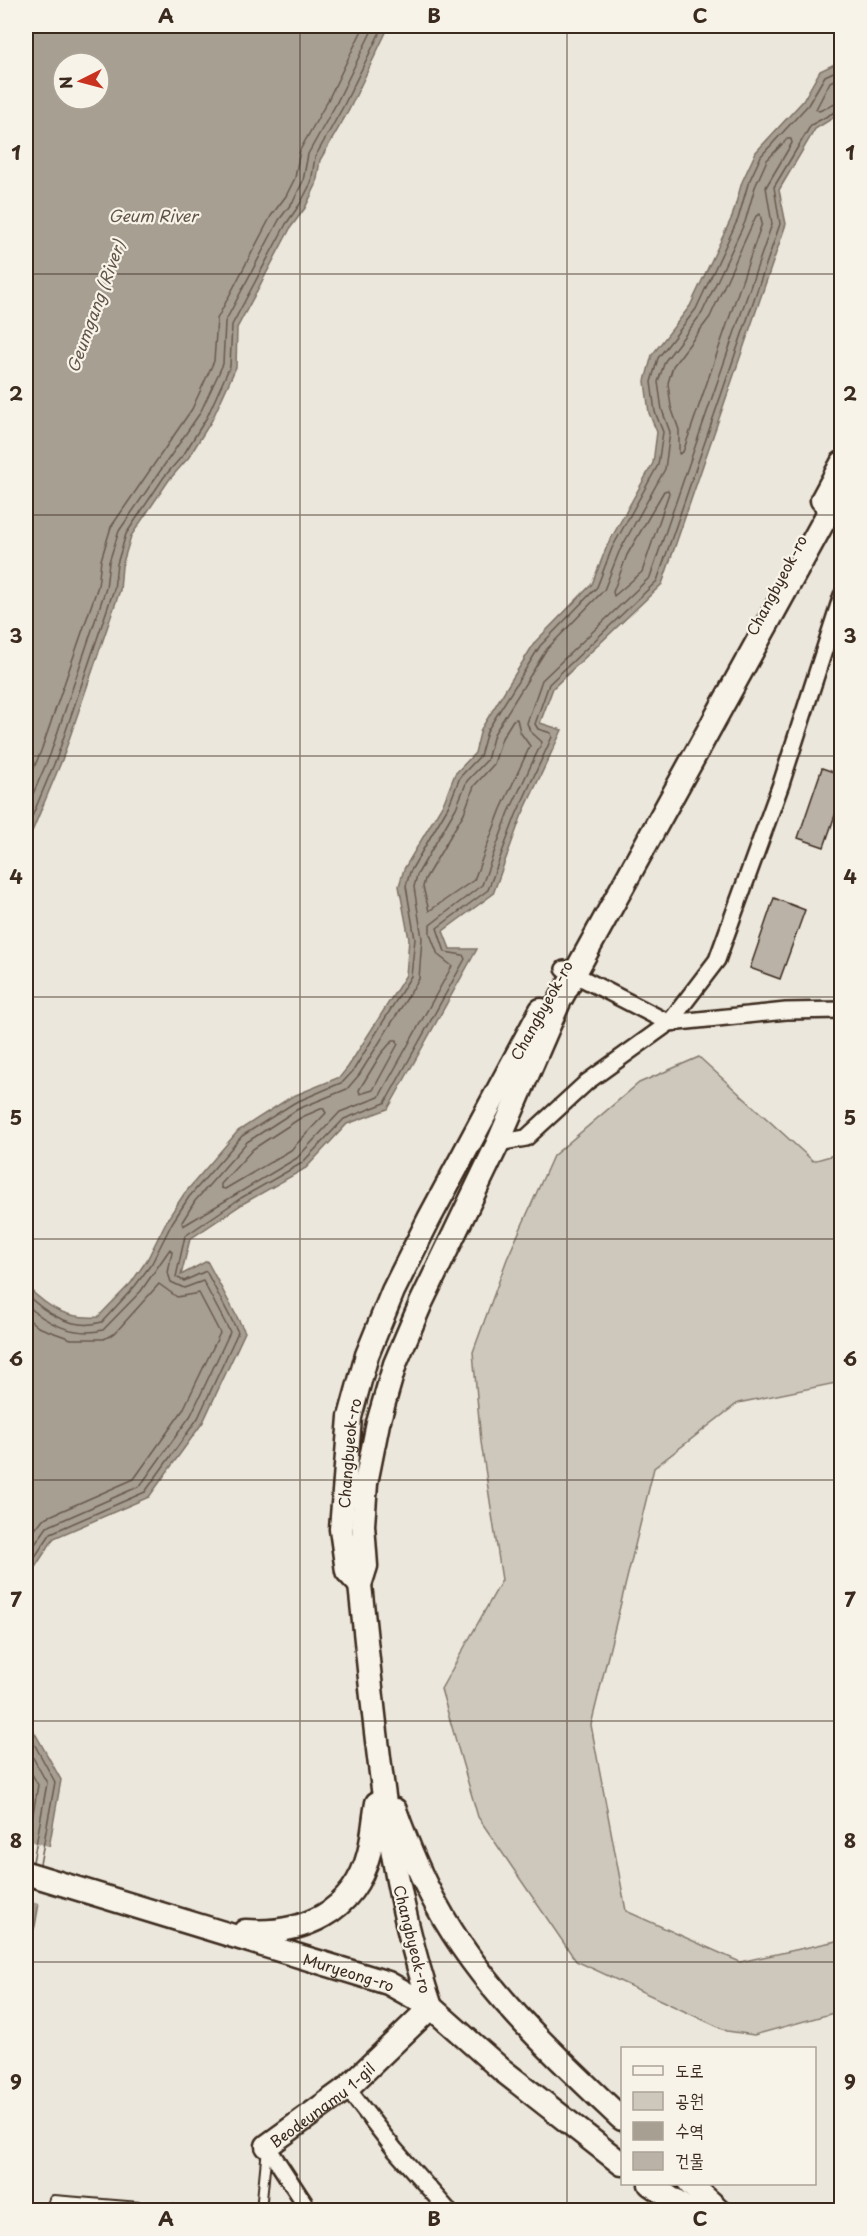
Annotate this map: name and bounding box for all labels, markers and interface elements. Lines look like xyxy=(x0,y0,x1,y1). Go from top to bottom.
text: A xyxy=(158,0,174,30)
text: B xyxy=(427,0,441,30)
text: C xyxy=(692,0,708,30)
north arrow xyxy=(51,51,111,111)
text: N xyxy=(52,75,78,90)
text: 1 xyxy=(11,137,21,167)
text: 1 xyxy=(845,137,855,167)
water label: Geum River xyxy=(108,203,200,227)
water label: Geumgang (River) xyxy=(60,236,130,375)
text: 2 xyxy=(9,378,23,408)
text: 2 xyxy=(843,378,857,408)
street label: Changbyeok-ro xyxy=(740,531,812,639)
text: 3 xyxy=(9,620,23,650)
text: 3 xyxy=(843,620,857,650)
text: 4 xyxy=(9,861,23,891)
text: 4 xyxy=(843,861,857,891)
street label: Changbyeok-ro xyxy=(504,956,578,1064)
text: 5 xyxy=(10,1102,22,1132)
text: 5 xyxy=(844,1102,856,1132)
text: 6 xyxy=(9,1343,23,1373)
text: 6 xyxy=(843,1343,857,1373)
street label: Changbyeok-ro xyxy=(331,1395,366,1509)
text: 7 xyxy=(10,1584,22,1614)
text: 7 xyxy=(844,1584,856,1614)
text: 8 xyxy=(10,1825,22,1855)
text: 8 xyxy=(844,1825,856,1855)
street label: Changbyeok-ro xyxy=(388,1882,438,1996)
street label: Muryeong-ro xyxy=(301,1947,400,1996)
legend xyxy=(621,2047,816,2185)
street label: Beodeunamu 1-gil xyxy=(265,2056,379,2152)
text: 도로 xyxy=(675,2056,704,2083)
text: 9 xyxy=(10,2066,22,2096)
text: 9 xyxy=(844,2066,856,2096)
text: 공원 xyxy=(675,2086,704,2113)
text: 수역 xyxy=(675,2116,704,2143)
text: 건물 xyxy=(675,2146,704,2173)
text: A xyxy=(158,2203,174,2233)
text: B xyxy=(427,2203,441,2233)
text: C xyxy=(692,2203,708,2233)

